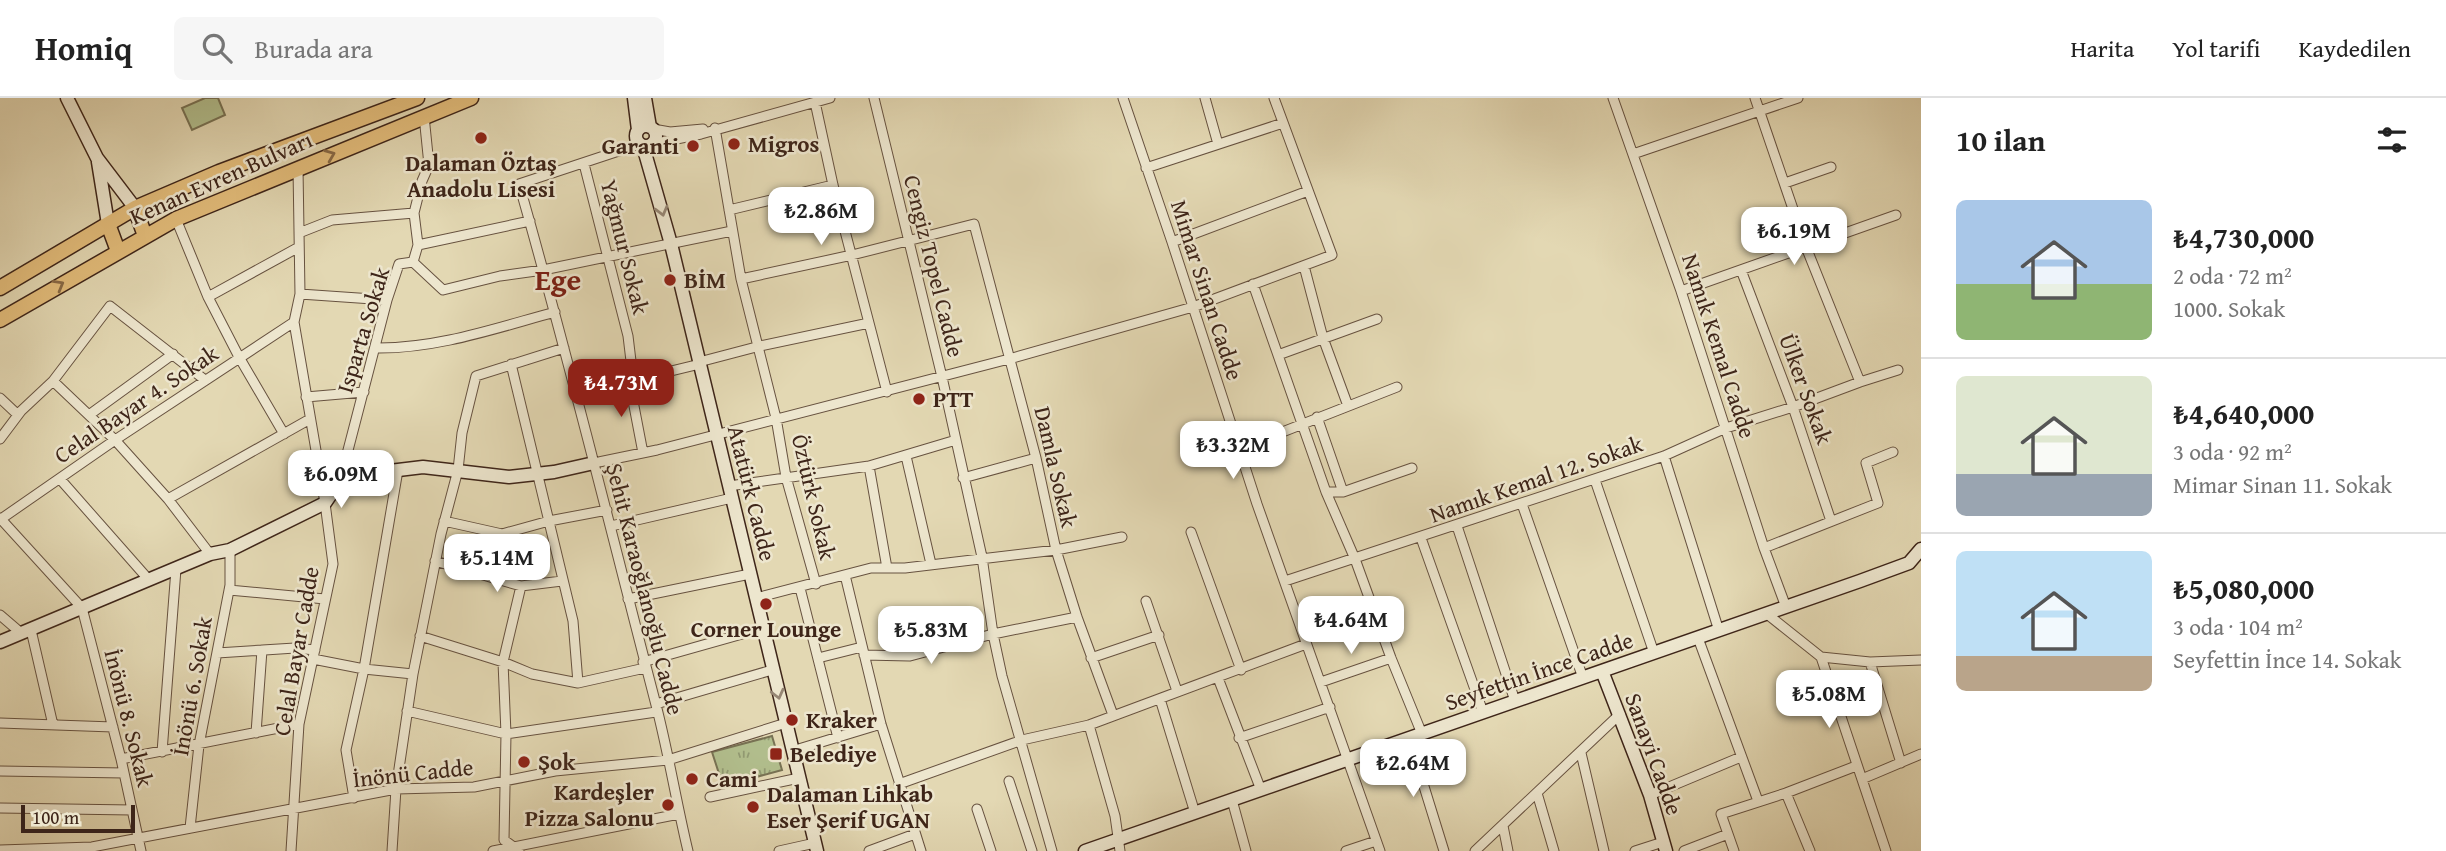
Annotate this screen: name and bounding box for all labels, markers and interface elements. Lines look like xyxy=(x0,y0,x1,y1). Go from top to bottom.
search box xyxy=(174,17,664,80)
text: Homiq xyxy=(35,24,132,72)
icon: search xyxy=(198,29,236,67)
text: Burada ara xyxy=(254,29,373,68)
text: Harita xyxy=(2071,31,2134,66)
text: Yol tarifi xyxy=(2172,31,2260,66)
text: Kaydedilen xyxy=(2298,31,2411,66)
text: 10 ilan xyxy=(1956,118,2045,162)
icon: filters xyxy=(2373,121,2411,159)
street label: Kenan Evren Bulvarı xyxy=(124,122,317,233)
place label: Migros xyxy=(748,127,819,160)
place label: Garanti xyxy=(602,129,679,162)
marker: Dalaman Öztaş Anadolu Lisesi xyxy=(473,130,489,146)
marker: Migros xyxy=(726,136,742,152)
marker: Garanti xyxy=(685,138,701,154)
place label: Dalaman Öztaş Anadolu Lisesi xyxy=(405,146,557,205)
one-way arrow xyxy=(323,149,335,163)
street label: Cengiz Topel Cadde xyxy=(896,171,973,360)
street label: Yağmur Sokak xyxy=(593,176,658,318)
pin: ₺2.86M xyxy=(764,188,878,247)
text: ₺2.86M xyxy=(784,193,858,226)
street label: Mimar Sinan Cadde xyxy=(1163,195,1252,384)
one-way arrow xyxy=(654,205,668,217)
pin: ₺6.19M xyxy=(1737,208,1851,267)
text: ₺6.19M xyxy=(1757,213,1831,246)
text: ₺4,730,000 xyxy=(2173,215,2314,259)
icon: home xyxy=(2012,228,2096,312)
street label: Namık Kemal Cadde xyxy=(1674,249,1765,442)
district label: Ege xyxy=(535,257,581,301)
text: 2 oda · 72 m² xyxy=(2173,259,2292,292)
street label: Isparta Sokak xyxy=(328,262,397,397)
place label: BİM xyxy=(684,263,726,296)
marker: BİM xyxy=(662,272,678,288)
one-way arrow xyxy=(52,280,64,293)
text: 1000. Sokak xyxy=(2173,292,2285,325)
street label: Ülker Sokak xyxy=(1771,329,1842,449)
street label: Celal Bayar 4. Sokak xyxy=(47,336,225,471)
pin: ₺4.73M xyxy=(564,360,678,419)
text: ₺4.73M xyxy=(584,365,658,398)
place label: PTT xyxy=(933,382,974,415)
marker: PTT xyxy=(911,391,927,407)
text: ₺4,640,000 xyxy=(2173,391,2314,435)
street label: Damla Sokak xyxy=(1027,403,1086,531)
icon: home xyxy=(2012,404,2096,488)
street label: Atatürk Cadde xyxy=(720,422,785,564)
pin: ₺3.32M xyxy=(1176,422,1290,481)
street label: Namık Kemal 12. Sokak xyxy=(1425,426,1647,531)
text: ₺3.32M xyxy=(1196,427,1270,460)
street label: Öztürk Sokak xyxy=(784,431,845,563)
text: 3 oda · 92 m² xyxy=(2173,435,2292,468)
pin: ₺6.09M xyxy=(284,450,398,510)
text: ₺6.09M xyxy=(304,456,378,489)
street label: Şehit Karaoğlanoğlu Cadde xyxy=(598,459,693,718)
text: Mimar Sinan 11. Sokak xyxy=(2173,468,2392,501)
pin: ₺5.14M xyxy=(440,534,554,594)
text: ₺5.14M xyxy=(460,540,534,573)
street label: Celal Bayar Cadde xyxy=(264,564,327,738)
text: ₺5,080,000 xyxy=(2173,566,2314,610)
icon: home xyxy=(2012,579,2096,663)
marker: Corner Lounge xyxy=(758,596,774,612)
pin: ₺4.64M xyxy=(1294,596,1408,656)
text: ₺4.64M xyxy=(1314,602,1388,635)
pin: ₺5.83M xyxy=(874,606,988,666)
text: 3 oda · 104 m² xyxy=(2173,610,2303,643)
place label: Corner Lounge xyxy=(691,612,841,645)
text: ₺5.83M xyxy=(894,612,968,645)
street label: İnönü 6. Sokak xyxy=(163,613,220,758)
street label: Seyfettin İnce Cadde xyxy=(1440,623,1637,718)
text: Seyfettin İnce 14. Sokak xyxy=(2173,643,2401,676)
street label: İnönü 8. Sokak xyxy=(96,645,163,791)
pin: ₺5.08M xyxy=(1772,670,1886,730)
text: ₺5.08M xyxy=(1792,676,1866,709)
one-way arrow xyxy=(770,688,785,700)
street label: Sanayi Cadde xyxy=(1617,688,1692,819)
place label: Kraker xyxy=(806,703,878,736)
marker: Kraker xyxy=(784,712,800,728)
place label: Belediye xyxy=(790,737,877,770)
pin: ₺2.64M xyxy=(1356,740,1470,799)
place label: Şok xyxy=(538,745,576,778)
text: ₺2.64M xyxy=(1376,745,1450,778)
marker: Belediye xyxy=(768,746,784,762)
street label: İnönü Cadde xyxy=(351,750,475,795)
marker: Şok xyxy=(516,754,532,770)
place label: Cami xyxy=(706,762,758,795)
marker: Cami xyxy=(684,771,700,787)
place label: Kardeşler Pizza Salonu xyxy=(525,775,655,834)
place label: Dalaman Lihkab Eser Şerif UGAN xyxy=(767,777,933,836)
marker: Kardeşler Pizza Salonu xyxy=(660,797,676,813)
marker: Dalaman Lihkab Eser Şerif UGAN xyxy=(745,799,761,815)
scale bar xyxy=(21,802,135,834)
text: 100 m xyxy=(32,803,79,831)

